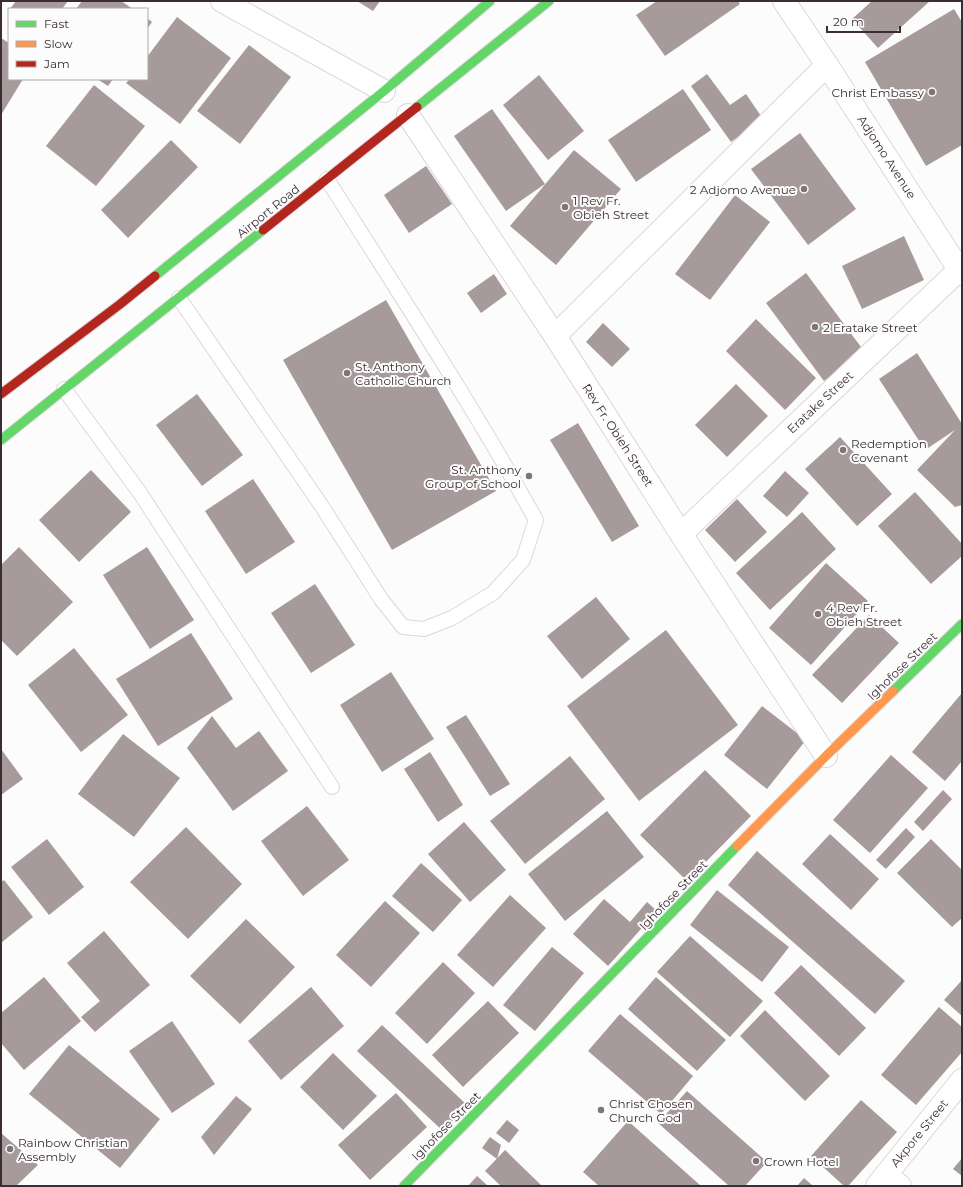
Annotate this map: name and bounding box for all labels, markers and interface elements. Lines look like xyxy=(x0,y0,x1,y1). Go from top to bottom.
legend xyxy=(8,8,148,80)
scale bar xyxy=(827,8,900,34)
text: 20 m xyxy=(833,14,864,29)
text: Fast xyxy=(44,16,69,31)
text: Slow xyxy=(44,36,73,51)
text: Jam xyxy=(43,56,70,71)
place label: Christ Embassy xyxy=(831,85,924,100)
marker: Christ Embassy xyxy=(927,87,937,97)
street label: Adjomo Avenue xyxy=(855,113,919,201)
street label: Airport Road xyxy=(234,181,302,241)
place label: 2 Adjomo Avenue xyxy=(690,182,796,197)
marker: 2 Adjomo Avenue xyxy=(799,184,809,194)
place label: 1 Rev Fr. Obieh Street xyxy=(573,193,649,222)
marker: 1 Rev Fr. Obieh Street xyxy=(560,202,570,212)
place label: 2 Eratake Street xyxy=(823,320,918,335)
marker: 2 Eratake Street xyxy=(810,322,820,332)
place label: St. Anthony Catholic Church xyxy=(355,359,451,388)
marker: St. Anthony Catholic Church xyxy=(342,368,352,378)
street label: Eratake Street xyxy=(784,368,856,436)
street label: Rev Fr. Obieh Street xyxy=(579,381,657,489)
place label: Redemption Covenant xyxy=(851,436,927,465)
marker: Redemption Covenant xyxy=(838,445,848,455)
place label: St. Anthony Group of School xyxy=(425,462,521,491)
marker: St. Anthony Group of School xyxy=(524,471,534,481)
place label: 4 Rev Fr. Obieh Street xyxy=(826,600,902,629)
marker: 4 Rev Fr. Obieh Street xyxy=(813,609,823,619)
street label: Ighofose Street xyxy=(864,629,940,703)
street label: Ighofose Street xyxy=(636,857,710,933)
street label: Ighofose Street xyxy=(408,1088,484,1164)
place label: Christ Chosen Church God xyxy=(609,1096,693,1125)
street label: Akpore Street xyxy=(887,1096,951,1170)
marker: Christ Chosen Church God xyxy=(596,1105,606,1115)
place label: Rainbow Christian Assembly xyxy=(18,1135,128,1164)
marker: Rainbow Christian Assembly xyxy=(5,1144,15,1154)
place label: Crown Hotel xyxy=(764,1154,839,1169)
marker: Crown Hotel xyxy=(751,1156,761,1166)

